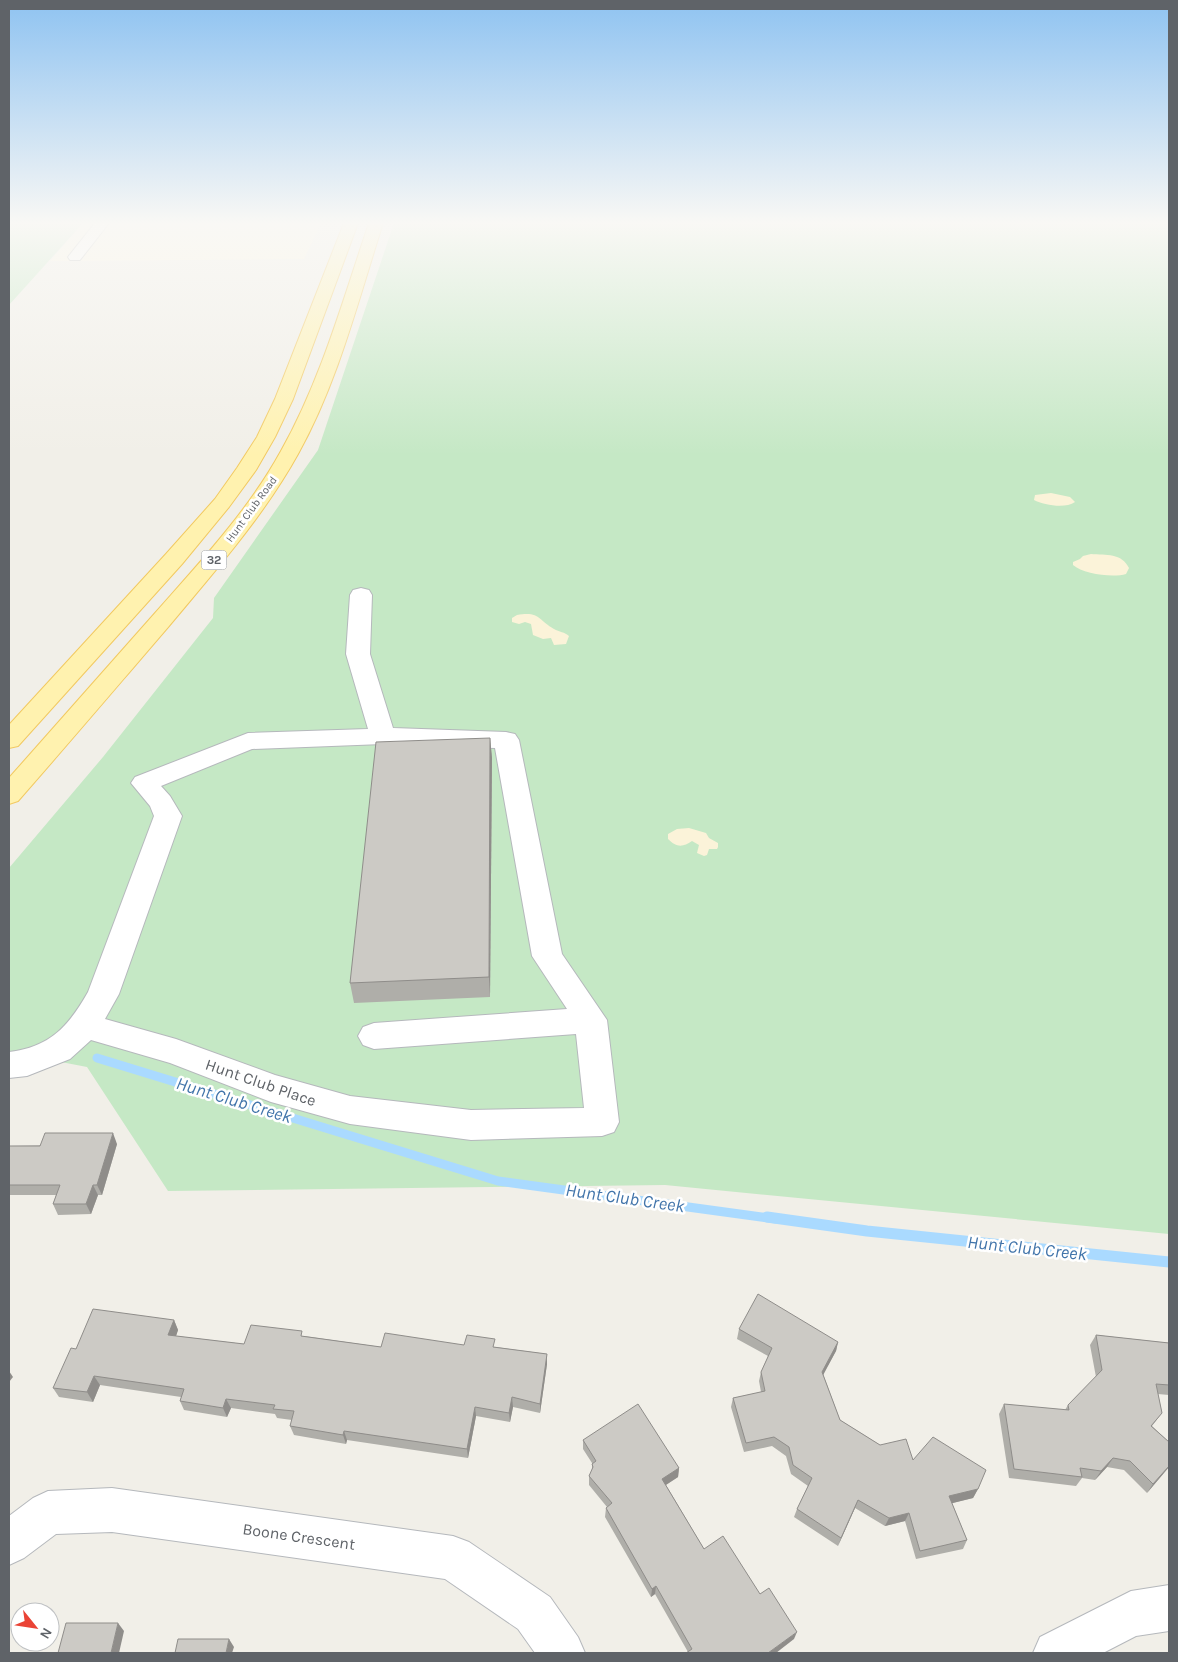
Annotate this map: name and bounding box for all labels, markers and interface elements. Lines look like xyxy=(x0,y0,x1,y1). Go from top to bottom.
street label: Hunt Club Road xyxy=(223,474,280,545)
road number: 32 xyxy=(202,550,226,570)
street label: Hunt Club Place xyxy=(203,1055,319,1110)
water label: Hunt Club Creek xyxy=(173,1072,295,1128)
water label: Hunt Club Creek xyxy=(564,1179,687,1217)
water label: Hunt Club Creek xyxy=(966,1231,1089,1265)
street label: Boone Crescent xyxy=(241,1519,356,1554)
north arrow xyxy=(10,1602,60,1652)
text: N xyxy=(36,1625,56,1642)

